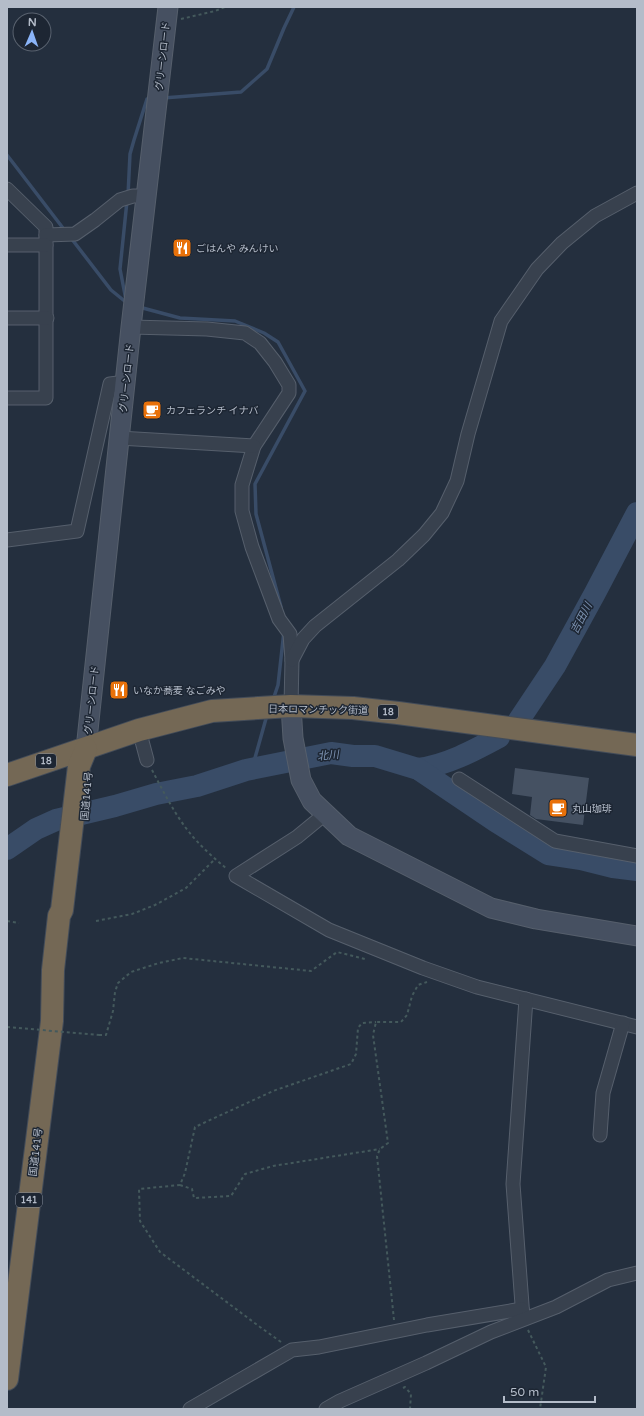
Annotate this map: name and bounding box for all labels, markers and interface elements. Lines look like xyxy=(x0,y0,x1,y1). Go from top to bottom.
north arrow xyxy=(12,12,52,52)
text: N xyxy=(28,16,37,29)
street label: グリーンロード xyxy=(153,21,173,91)
restaurant icon: ごはんや みんけい xyxy=(171,237,193,259)
place label: ごはんや みんけい xyxy=(196,243,279,255)
street label: グリーンロード xyxy=(117,343,137,413)
cafe icon: カフェランチ イナバ xyxy=(141,399,163,421)
place label: カフェランチ イナバ xyxy=(166,405,258,417)
water label: 吉田川 xyxy=(568,600,595,636)
street label: グリーンロード xyxy=(82,665,102,735)
restaurant icon: いなか蕎麦 なごみや xyxy=(108,679,130,701)
place label: いなか蕎麦 なごみや xyxy=(133,685,226,697)
street label: 日本ロマンチック街道 xyxy=(268,703,368,717)
road number: 18 xyxy=(378,705,398,719)
water label: 北川 xyxy=(317,748,341,763)
road number: 18 xyxy=(36,754,56,768)
street label: 国道141号 xyxy=(79,771,95,821)
cafe icon: 丸山珈琲 xyxy=(547,797,569,819)
place label: 丸山珈琲 xyxy=(572,803,612,815)
street label: 国道141号 xyxy=(27,1127,45,1177)
road number: 141 xyxy=(16,1193,42,1207)
scale bar xyxy=(504,1378,595,1404)
text: 50 m xyxy=(510,1385,539,1399)

